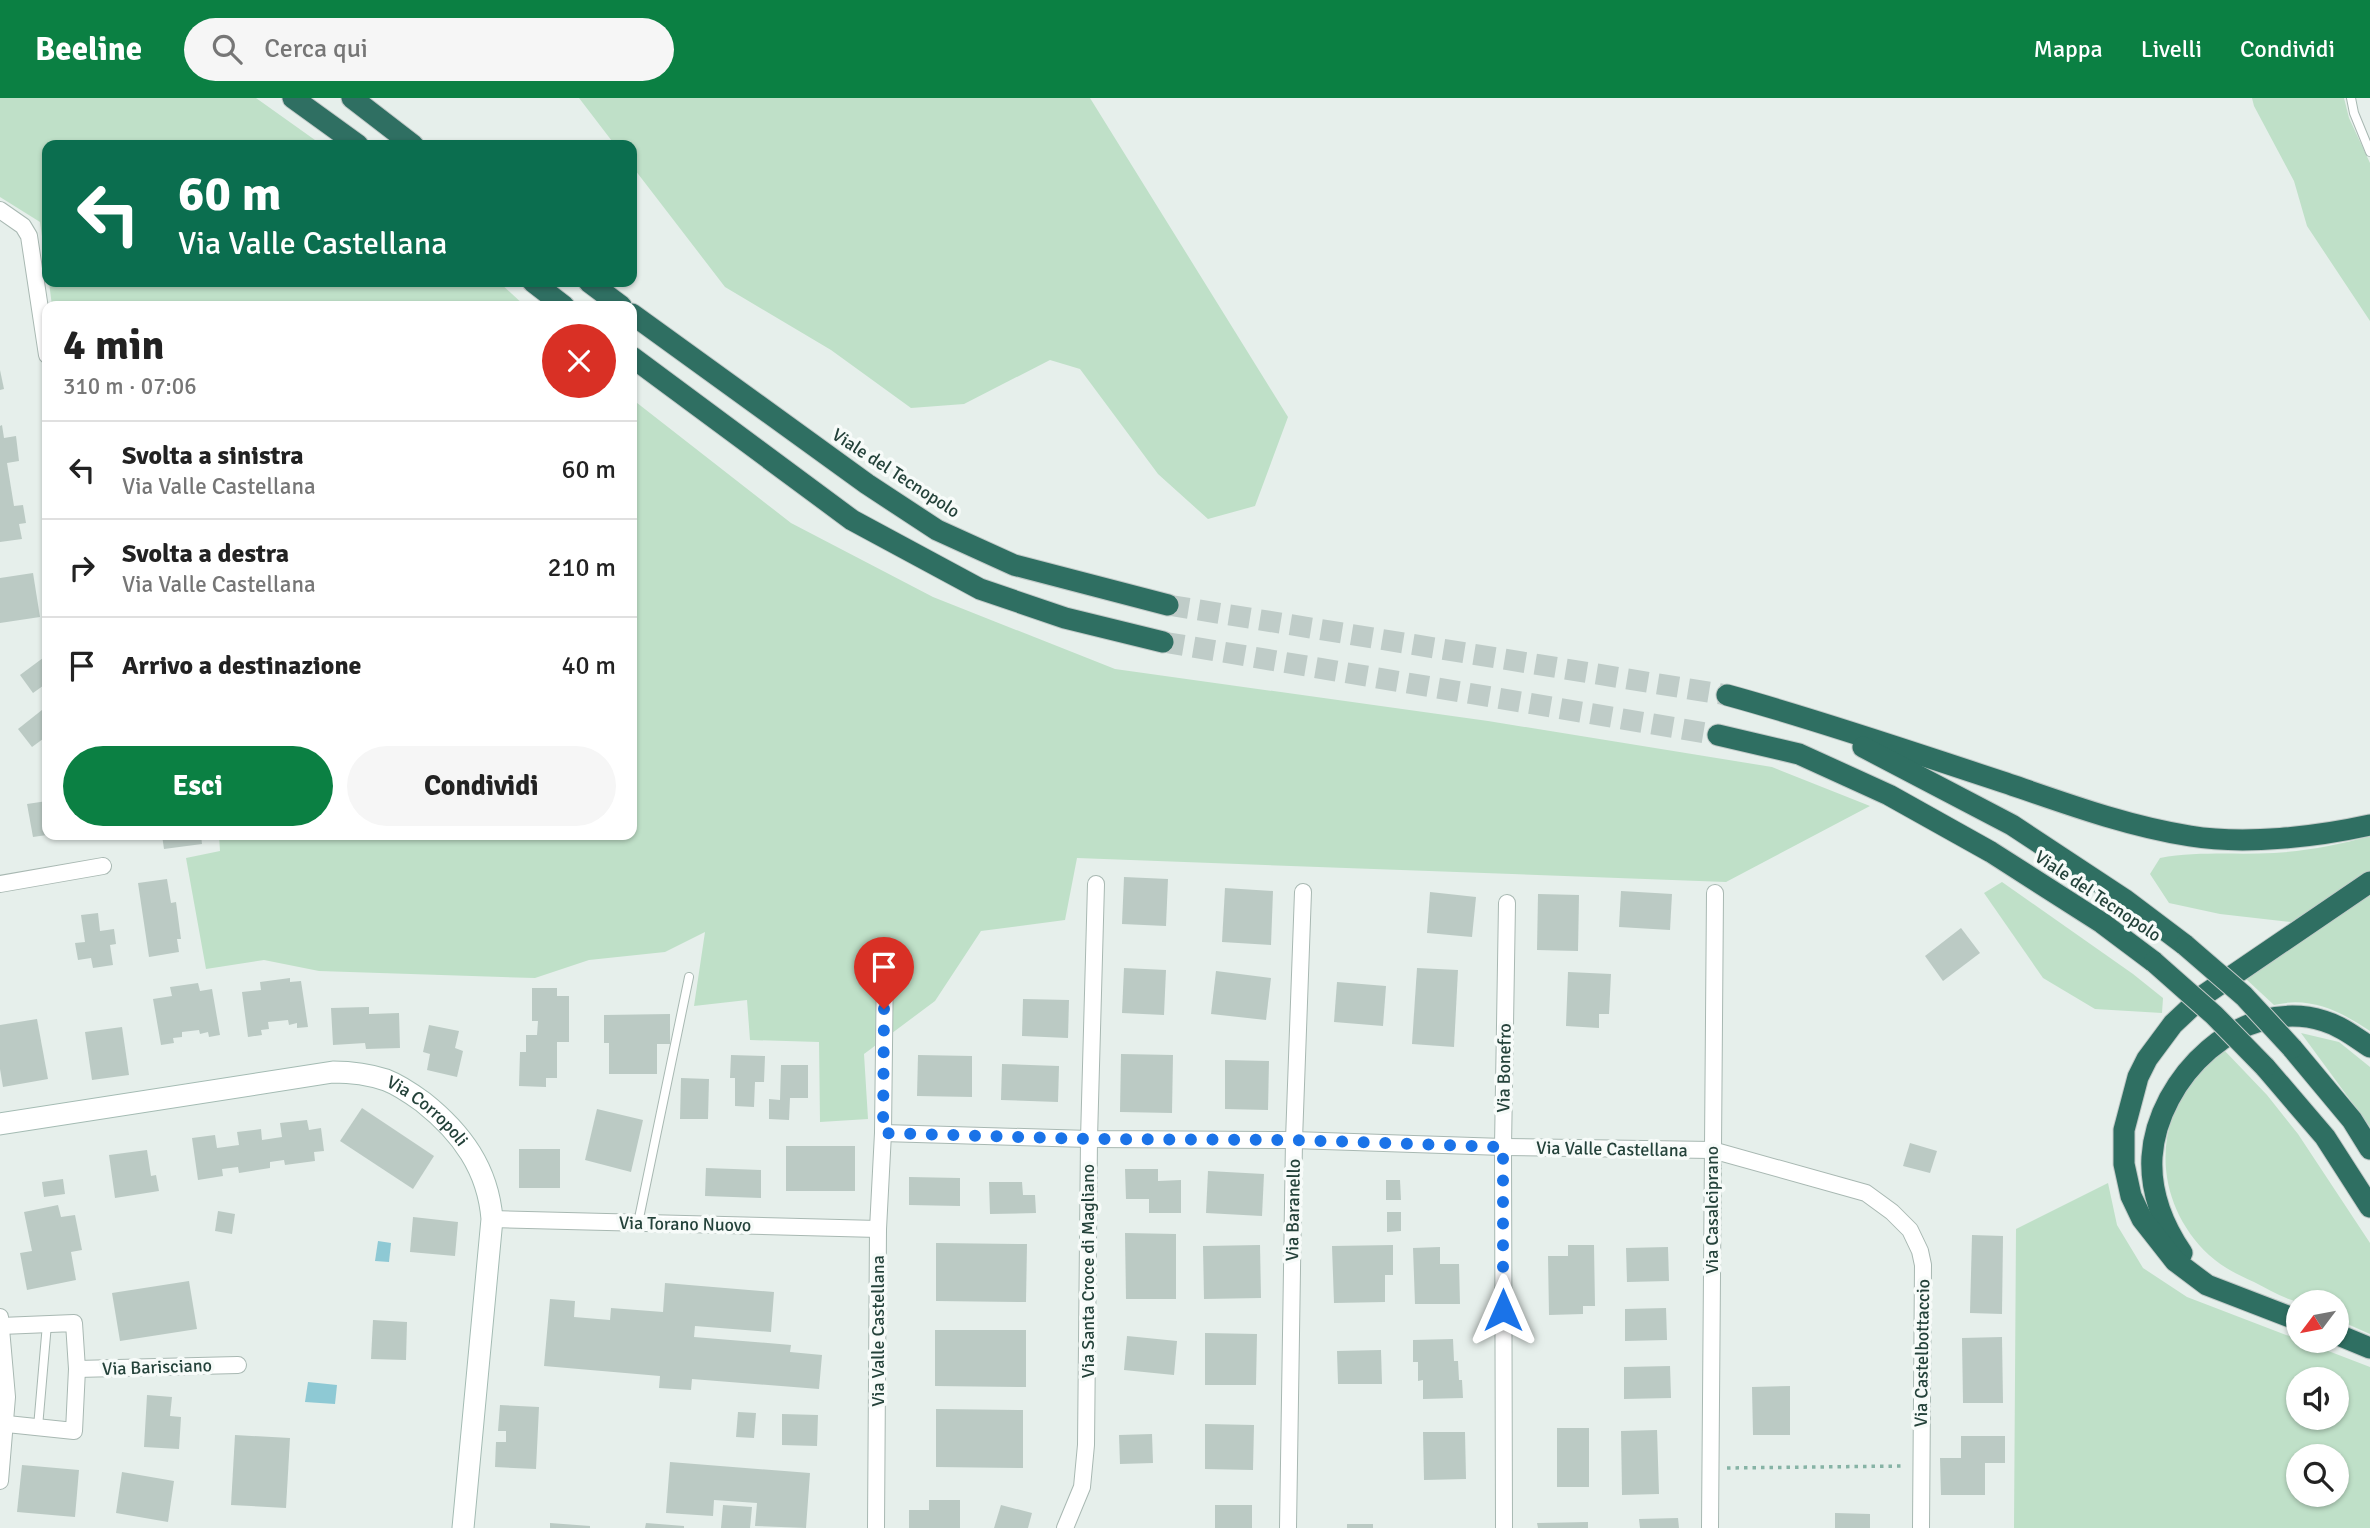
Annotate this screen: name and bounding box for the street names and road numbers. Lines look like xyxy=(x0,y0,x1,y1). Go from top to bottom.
street label: Viale del Tecnopolo xyxy=(828,424,964,522)
street label: Viale del Tecnopolo xyxy=(2031,846,2165,946)
street label: Via Bonefro xyxy=(1492,1023,1516,1113)
street label: Via Corropoli xyxy=(383,1071,473,1150)
street label: Via Valle Castellana xyxy=(1536,1137,1688,1161)
street label: Via Casalciprano xyxy=(1701,1146,1723,1274)
street label: Via Baranello xyxy=(1281,1159,1305,1261)
street label: Via Santa Croce di Magliano xyxy=(1077,1164,1099,1378)
street label: Via Torano Nuovo xyxy=(619,1212,751,1236)
street label: Via Valle Castellana xyxy=(867,1255,889,1407)
street label: Via Castelbottaccio xyxy=(1910,1279,1934,1427)
street label: Via Barisciano xyxy=(102,1354,212,1380)

